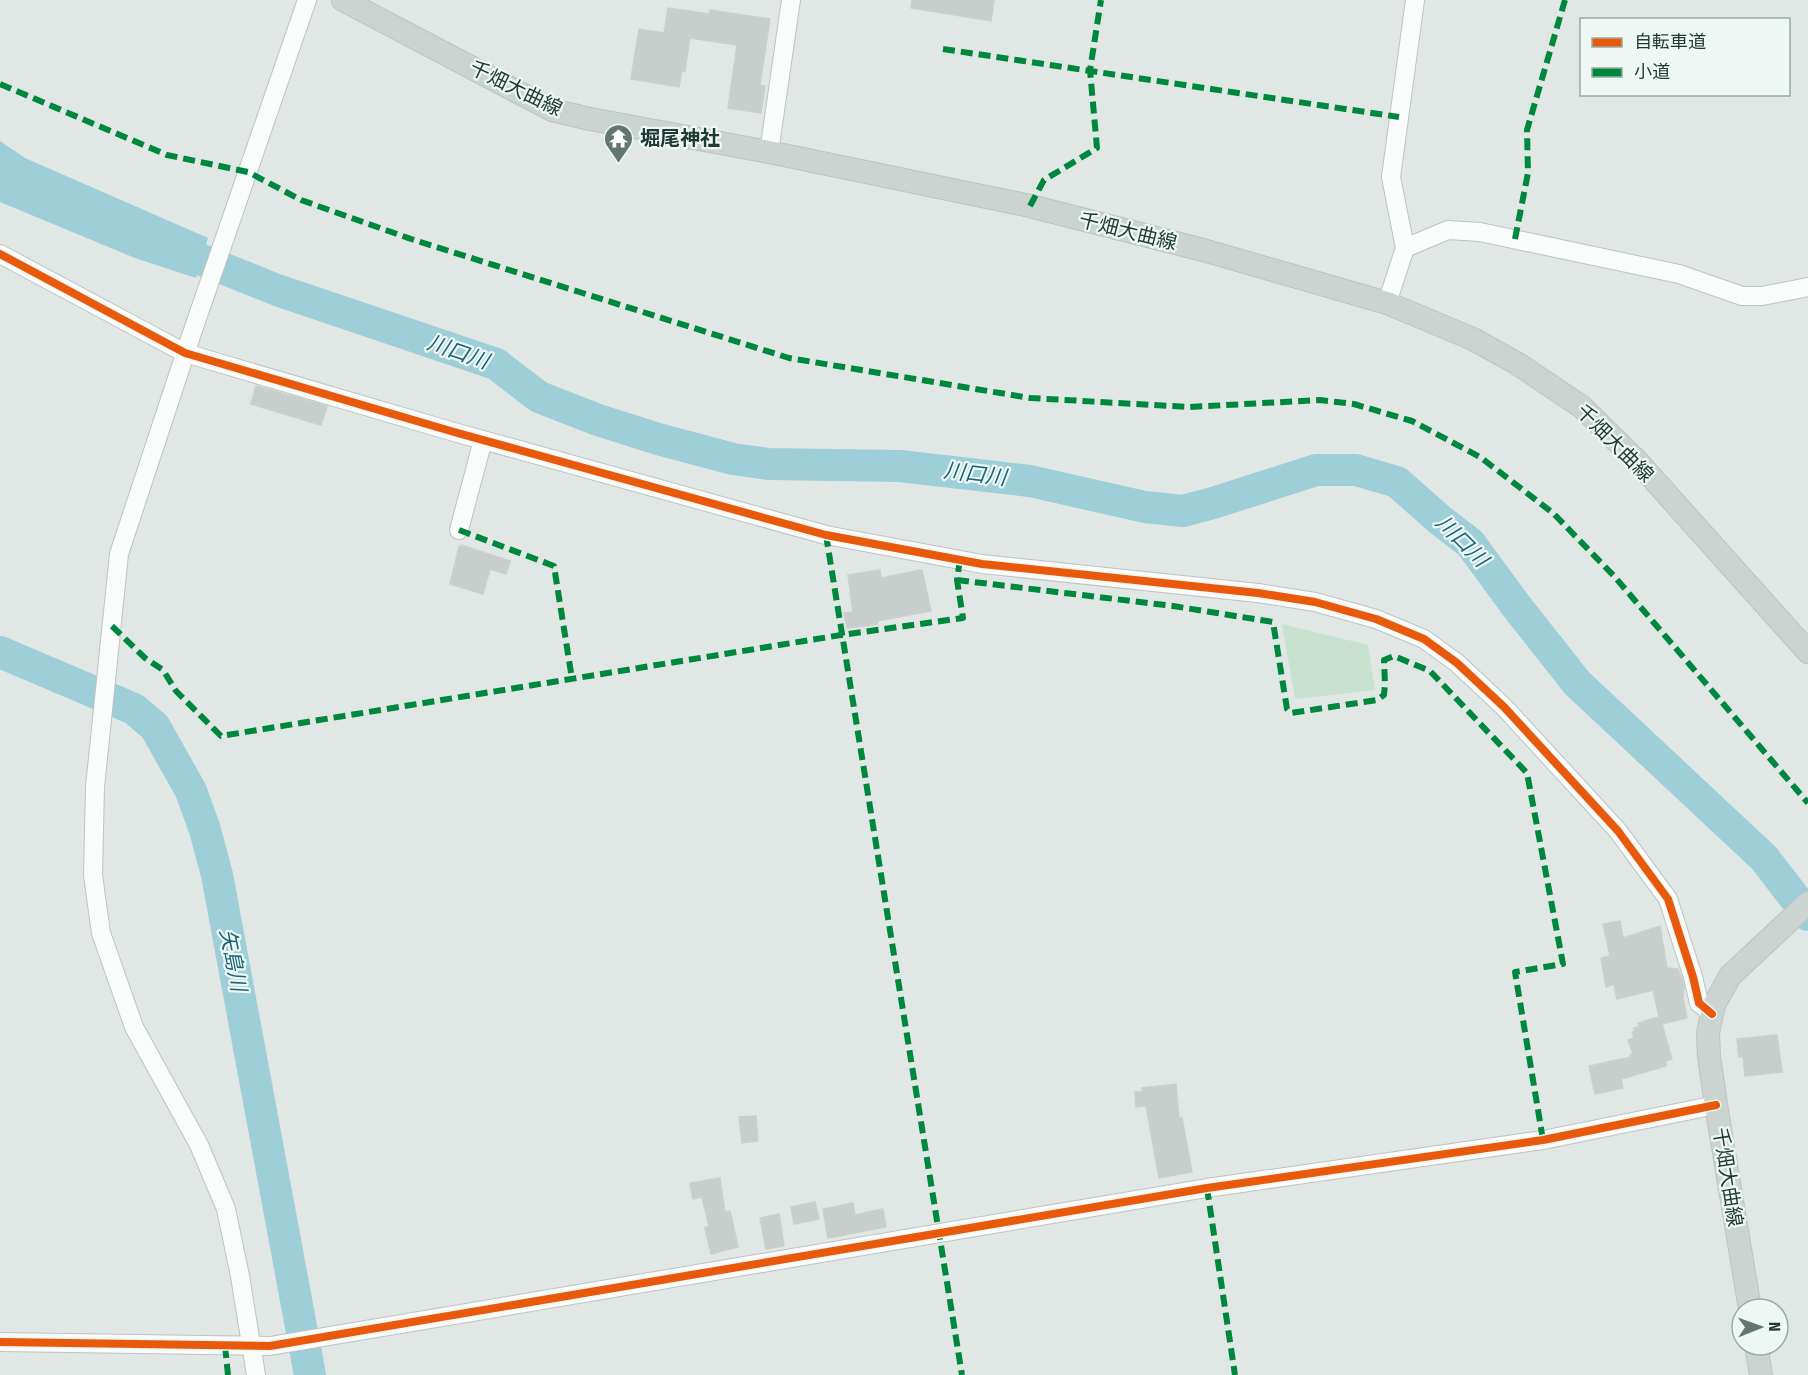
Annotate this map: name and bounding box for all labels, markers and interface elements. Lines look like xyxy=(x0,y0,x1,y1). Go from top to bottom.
legend xyxy=(1580,18,1790,96)
text: 自転車道 xyxy=(1634,31,1706,53)
street label: 千畑大曲線 xyxy=(466,55,566,121)
text: 小道 xyxy=(1634,61,1670,83)
temple icon: 堀尾神社 xyxy=(603,122,635,164)
place label: 堀尾神社 xyxy=(640,126,720,150)
street label: 千畑大曲線 xyxy=(1077,207,1179,255)
water label: 川口川 xyxy=(424,329,494,375)
street label: 千畑大曲線 xyxy=(1571,399,1659,487)
water label: 川口川 xyxy=(942,457,1010,491)
water label: 川口川 xyxy=(1431,510,1495,574)
water label: 矢島川 xyxy=(214,927,252,995)
street label: 千畑大曲線 xyxy=(1708,1126,1748,1228)
north arrow xyxy=(1730,1297,1790,1357)
text: N xyxy=(1765,1322,1784,1332)

